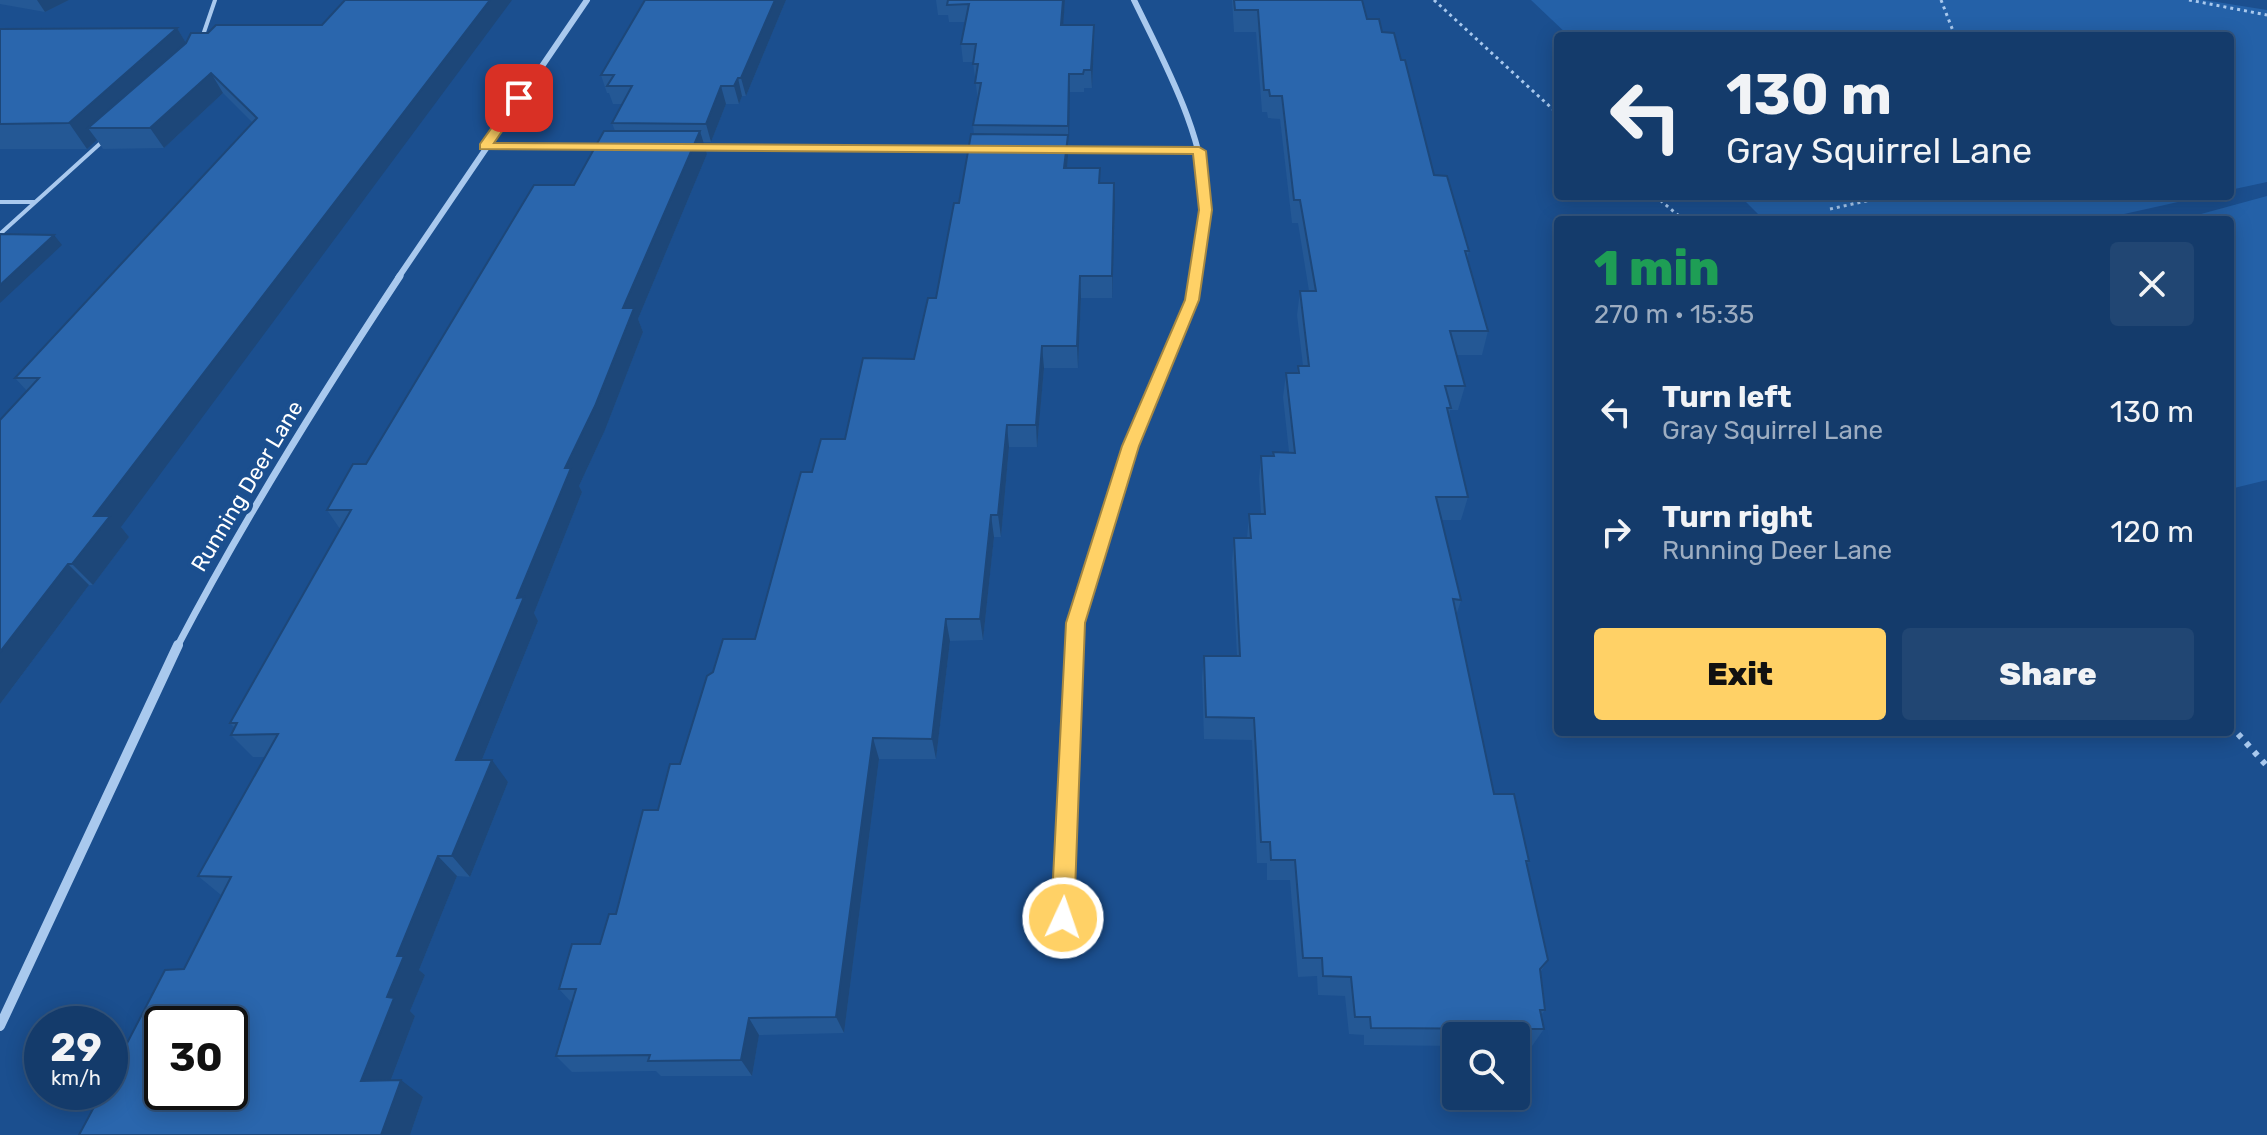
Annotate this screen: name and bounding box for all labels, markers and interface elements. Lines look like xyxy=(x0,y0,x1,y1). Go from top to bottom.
text: 130 m xyxy=(1726,62,1892,128)
pin xyxy=(485,64,553,132)
icon: left xyxy=(1594,64,1698,168)
icon: arrive xyxy=(497,76,541,120)
text: Gray Squirrel Lane xyxy=(1726,129,2032,172)
text: 1 min xyxy=(1594,240,1720,297)
button: close xyxy=(2110,242,2194,326)
text: 270 m · 15:35 xyxy=(1594,299,1754,330)
text: Turn left xyxy=(1662,379,1792,415)
icon: left xyxy=(1594,390,1638,434)
text: 130 m xyxy=(2110,394,2194,430)
street label: Running Deer Lane xyxy=(185,396,309,576)
text: Gray Squirrel Lane xyxy=(1662,415,1883,446)
text: Turn right xyxy=(1662,499,1813,535)
icon: right xyxy=(1594,510,1638,554)
text: 120 m xyxy=(2110,514,2194,550)
text: Running Deer Lane xyxy=(1662,535,1892,566)
button: Exit xyxy=(1594,628,1886,720)
button: Share xyxy=(1902,628,2194,720)
position arrow xyxy=(1021,876,1105,960)
speed limit sign: 30 xyxy=(144,1006,248,1110)
map controls xyxy=(1442,1022,1530,1110)
button: search xyxy=(1442,1022,1530,1110)
text: 29 xyxy=(50,1024,102,1071)
text: km/h xyxy=(51,1066,101,1090)

